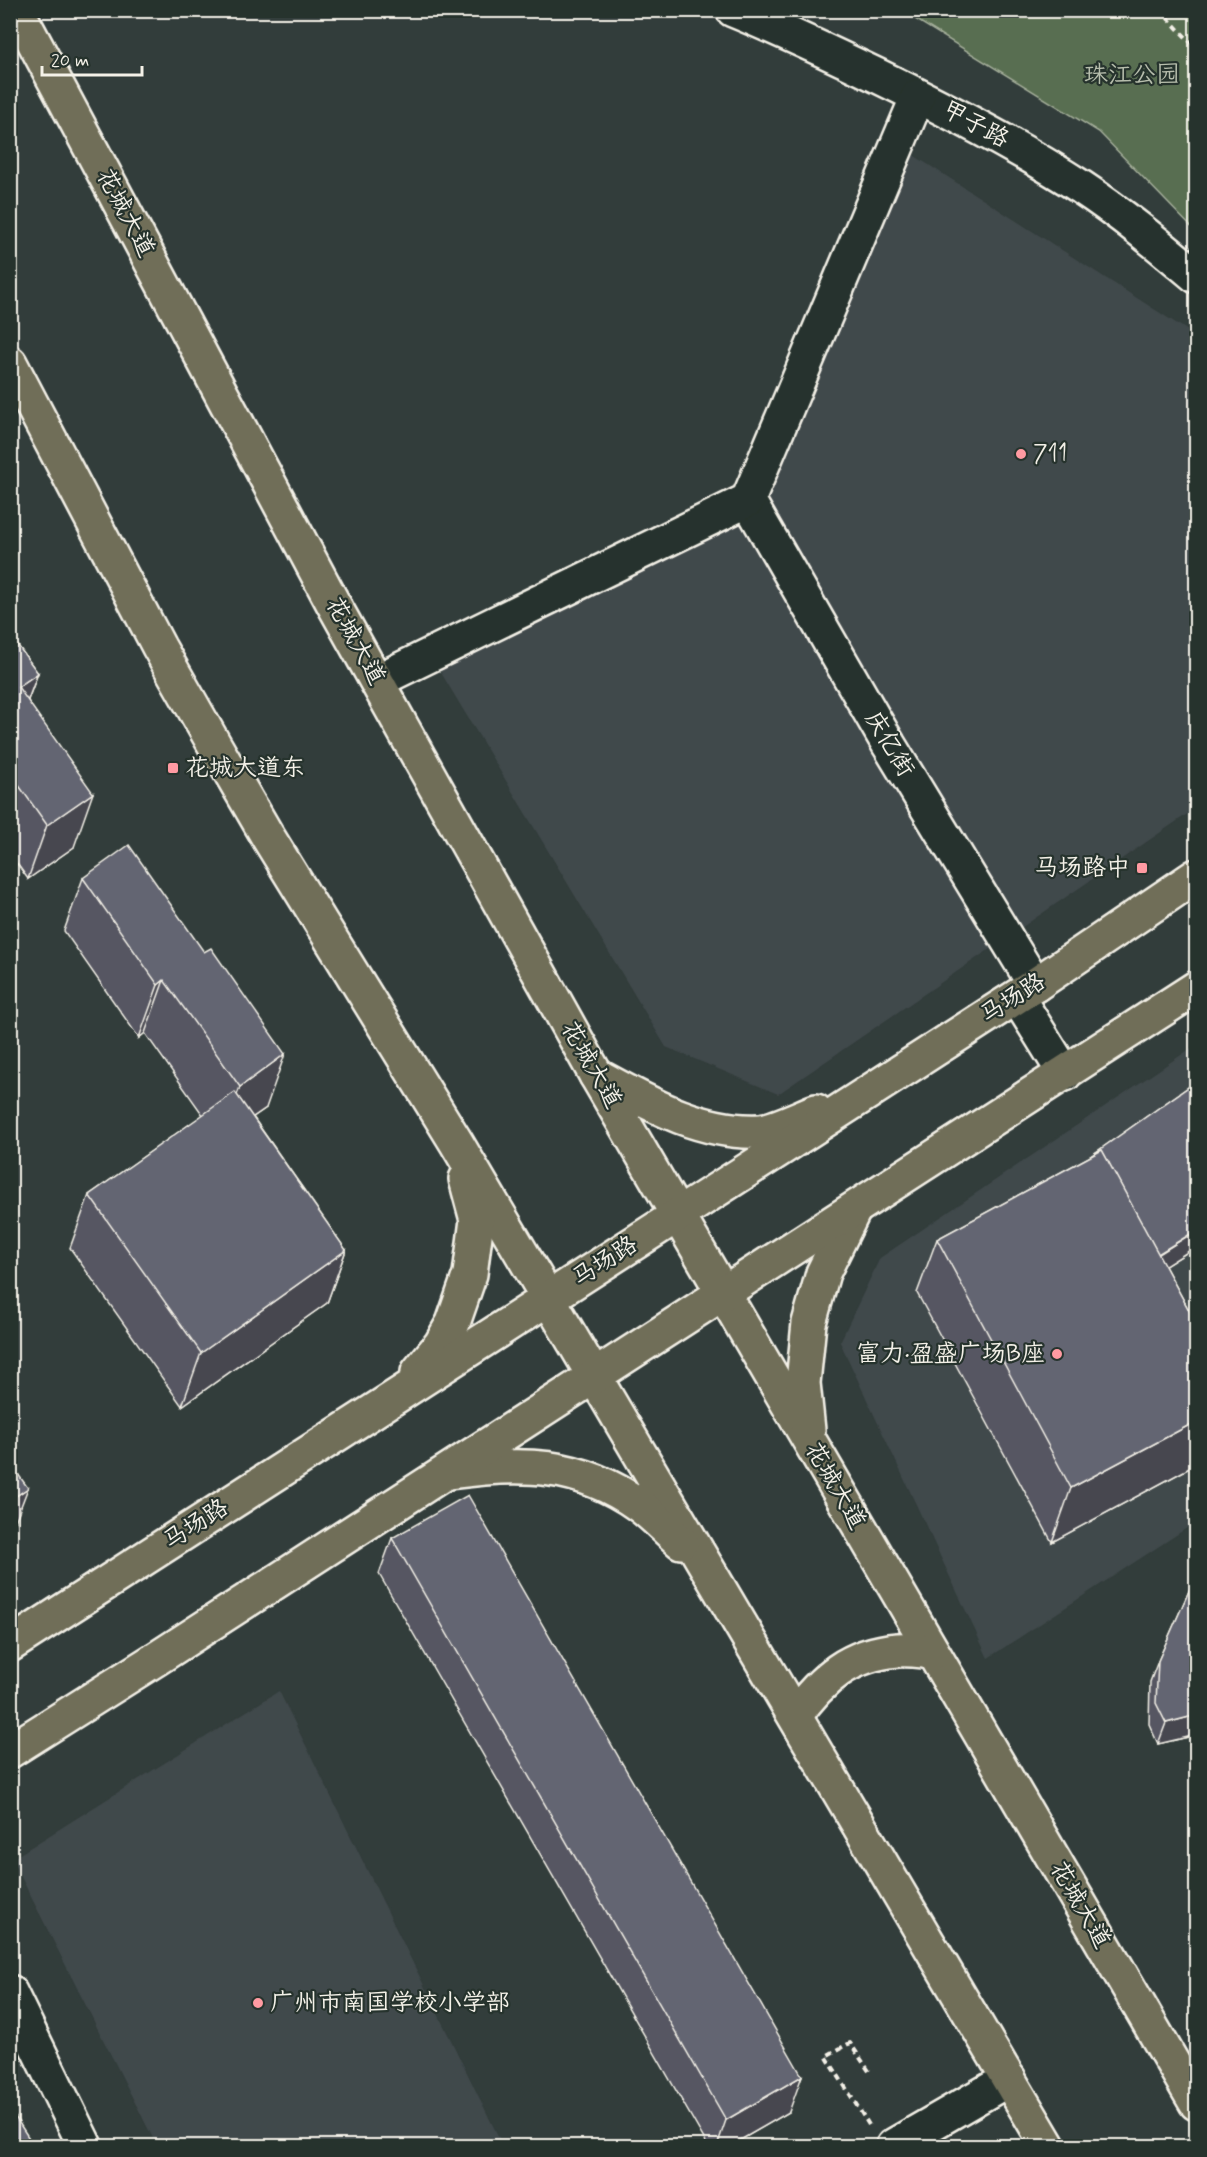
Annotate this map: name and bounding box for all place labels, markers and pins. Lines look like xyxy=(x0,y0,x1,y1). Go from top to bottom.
place label: 711 xyxy=(1033,439,1067,470)
marker: 711 xyxy=(1014,447,1028,461)
place label: 花城大道东 xyxy=(185,753,305,784)
marker: 花城大道东 xyxy=(166,761,180,775)
place label: 马场路中 xyxy=(1034,853,1130,884)
marker: 马场路中 xyxy=(1135,861,1149,875)
place label: 富力·盈盛广场B座 xyxy=(856,1339,1045,1370)
marker: 富力·盈盛广场B座 xyxy=(1050,1347,1064,1361)
place label: 广州市南国学校小学部 xyxy=(270,1988,510,2019)
marker: 广州市南国学校小学部 xyxy=(251,1996,265,2010)

